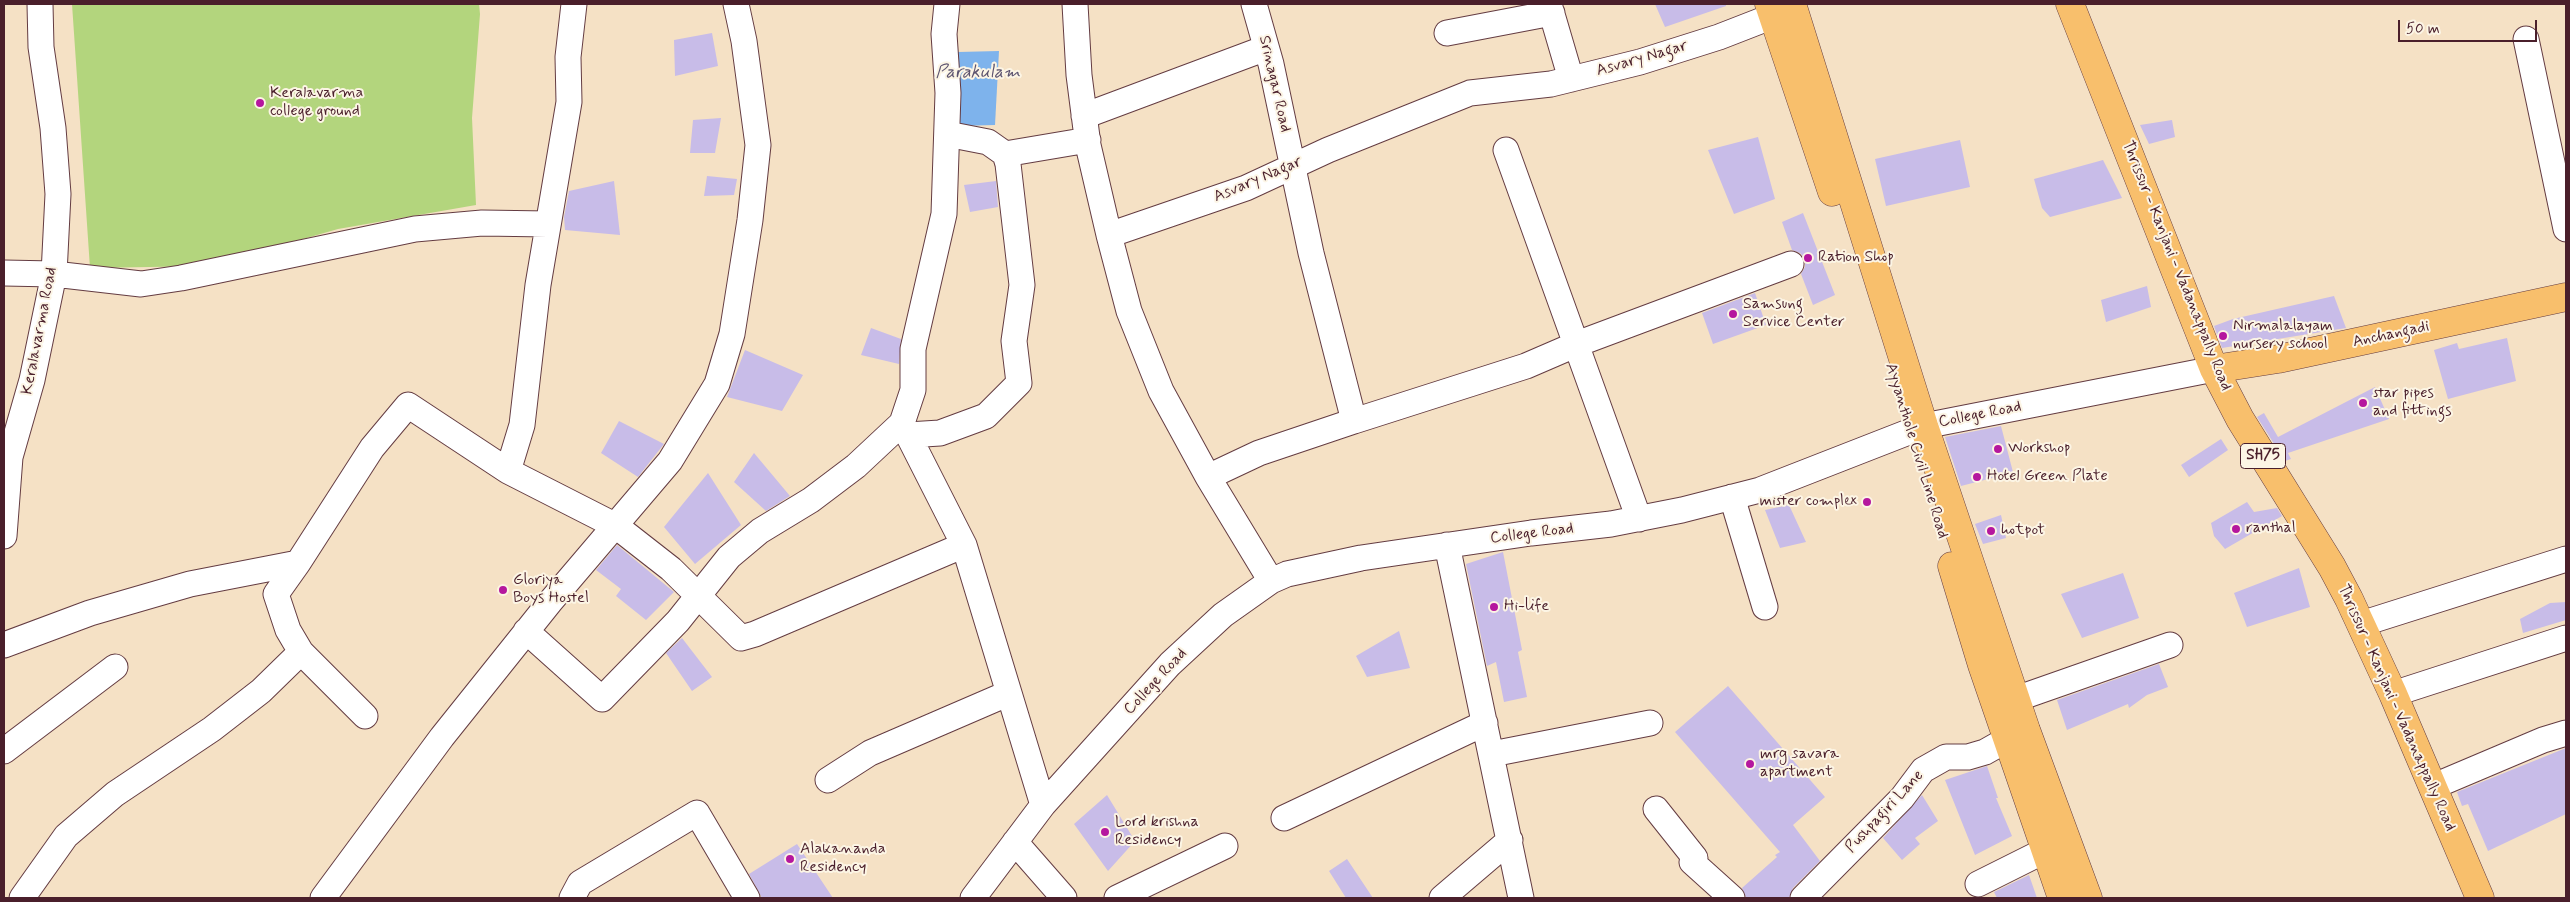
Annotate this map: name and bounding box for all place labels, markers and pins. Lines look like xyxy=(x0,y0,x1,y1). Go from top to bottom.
place label: Keralavarma college ground xyxy=(270,84,363,122)
marker: Keralavarma college ground xyxy=(254,97,266,109)
place label: Ration Shop xyxy=(1818,248,1894,268)
marker: Ration Shop xyxy=(1802,252,1814,264)
place label: Samsung Service Center xyxy=(1743,295,1845,333)
marker: Samsung Service Center xyxy=(1727,308,1739,320)
place label: Nirmalalayam nursery school xyxy=(2233,317,2333,355)
marker: Nirmalalayam nursery school xyxy=(2217,330,2229,342)
place label: star pipes and fittings xyxy=(2373,384,2451,422)
marker: star pipes and fittings xyxy=(2357,397,2369,409)
place label: Workshop xyxy=(2008,439,2071,459)
marker: Workshop xyxy=(1992,443,2004,455)
place label: Hotel Green Plate xyxy=(1987,467,2108,487)
marker: Hotel Green Plate xyxy=(1971,471,1983,483)
place label: mister complex xyxy=(1759,492,1857,512)
marker: mister complex xyxy=(1861,496,1873,508)
place label: ranthal xyxy=(2246,519,2296,539)
place label: hotpot xyxy=(2001,521,2045,541)
marker: ranthal xyxy=(2230,523,2242,535)
marker: hotpot xyxy=(1985,525,1997,537)
place label: Gloriya Boys Hostel xyxy=(513,571,589,609)
marker: Gloriya Boys Hostel xyxy=(497,584,509,596)
place label: Hi-life xyxy=(1504,597,1549,617)
marker: Hi-life xyxy=(1488,601,1500,613)
place label: mrg savara apartment xyxy=(1760,745,1839,783)
marker: mrg savara apartment xyxy=(1744,758,1756,770)
place label: Lord krishna Residency xyxy=(1115,813,1199,851)
marker: Lord krishna Residency xyxy=(1099,826,1111,838)
place label: Alakananda Residency xyxy=(800,840,885,878)
marker: Alakananda Residency xyxy=(784,853,796,865)

